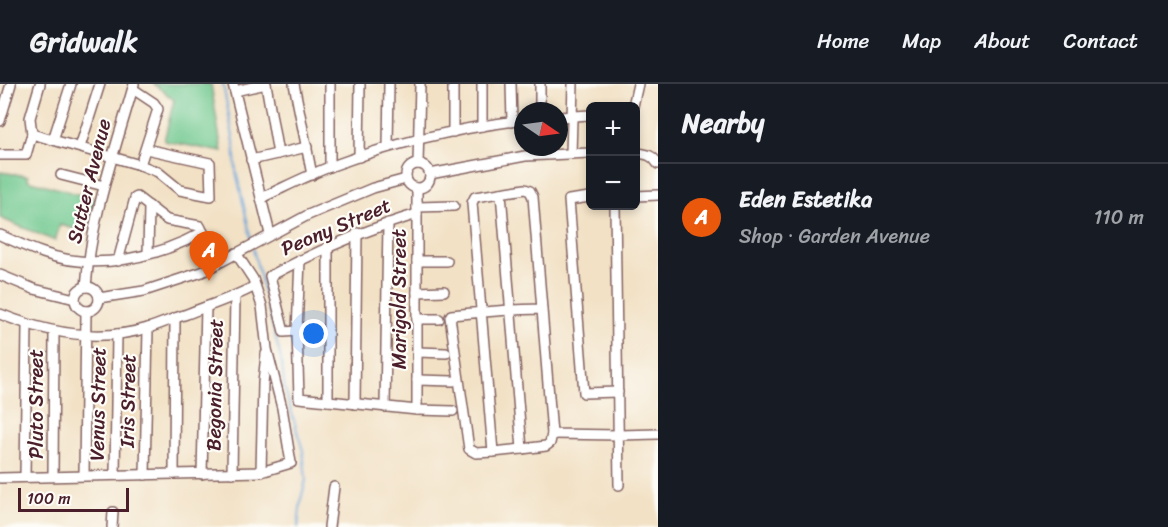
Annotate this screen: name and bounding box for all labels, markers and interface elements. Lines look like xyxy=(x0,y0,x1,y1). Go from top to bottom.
text: Gridwalk xyxy=(30,17,138,66)
text: Home xyxy=(817,22,869,60)
text: Map xyxy=(902,22,941,60)
text: About xyxy=(974,22,1031,60)
text: Contact xyxy=(1064,22,1138,60)
text: Nearby xyxy=(682,100,764,146)
north arrow xyxy=(514,102,568,156)
map controls xyxy=(586,102,640,210)
button: + xyxy=(586,102,640,156)
street label: Sutter Avenue xyxy=(57,115,121,247)
button: − xyxy=(586,156,640,210)
text: Eden Estetika xyxy=(739,180,872,219)
street label: Peony Street xyxy=(275,188,397,266)
text: A xyxy=(695,200,708,235)
text: 110 m xyxy=(1094,200,1144,235)
text: Shop · Garden Avenue xyxy=(739,219,930,254)
street label: Marigold Street xyxy=(382,229,417,369)
pin: A xyxy=(190,232,228,281)
street label: Begonia Street xyxy=(196,318,234,451)
your location xyxy=(299,319,328,348)
street label: Venus Street xyxy=(80,346,116,461)
street label: Pluto Street xyxy=(19,349,54,459)
street label: Iris Street xyxy=(110,354,146,449)
text: 100 m xyxy=(27,484,71,513)
scale bar xyxy=(18,485,129,512)

